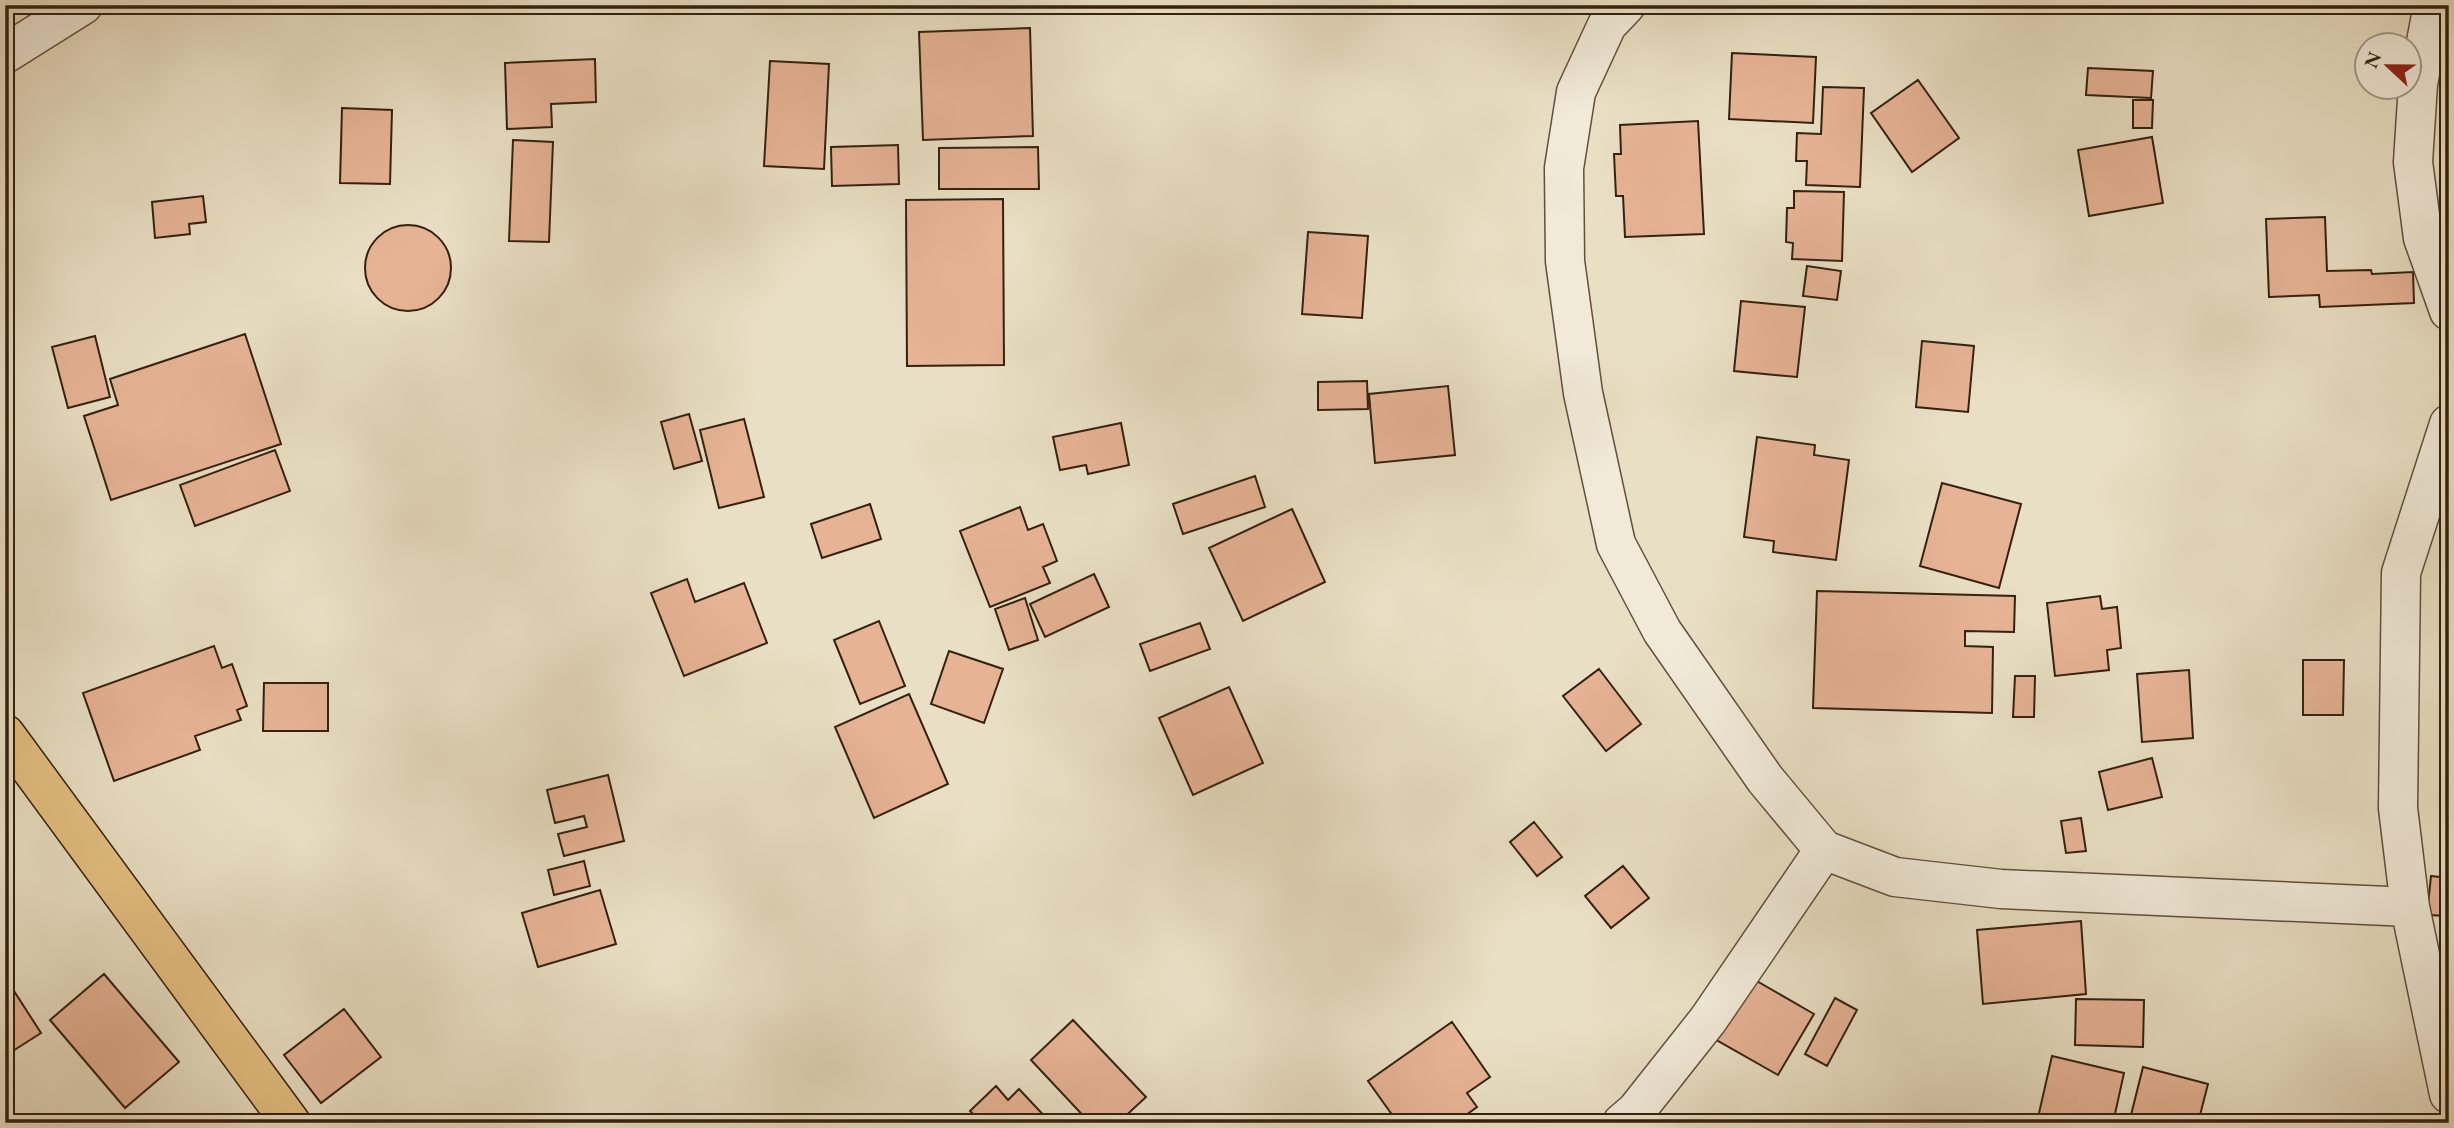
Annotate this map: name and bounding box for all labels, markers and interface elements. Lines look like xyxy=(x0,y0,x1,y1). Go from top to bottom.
north arrow xyxy=(2352,32,2422,102)
text: N xyxy=(2358,47,2387,72)

